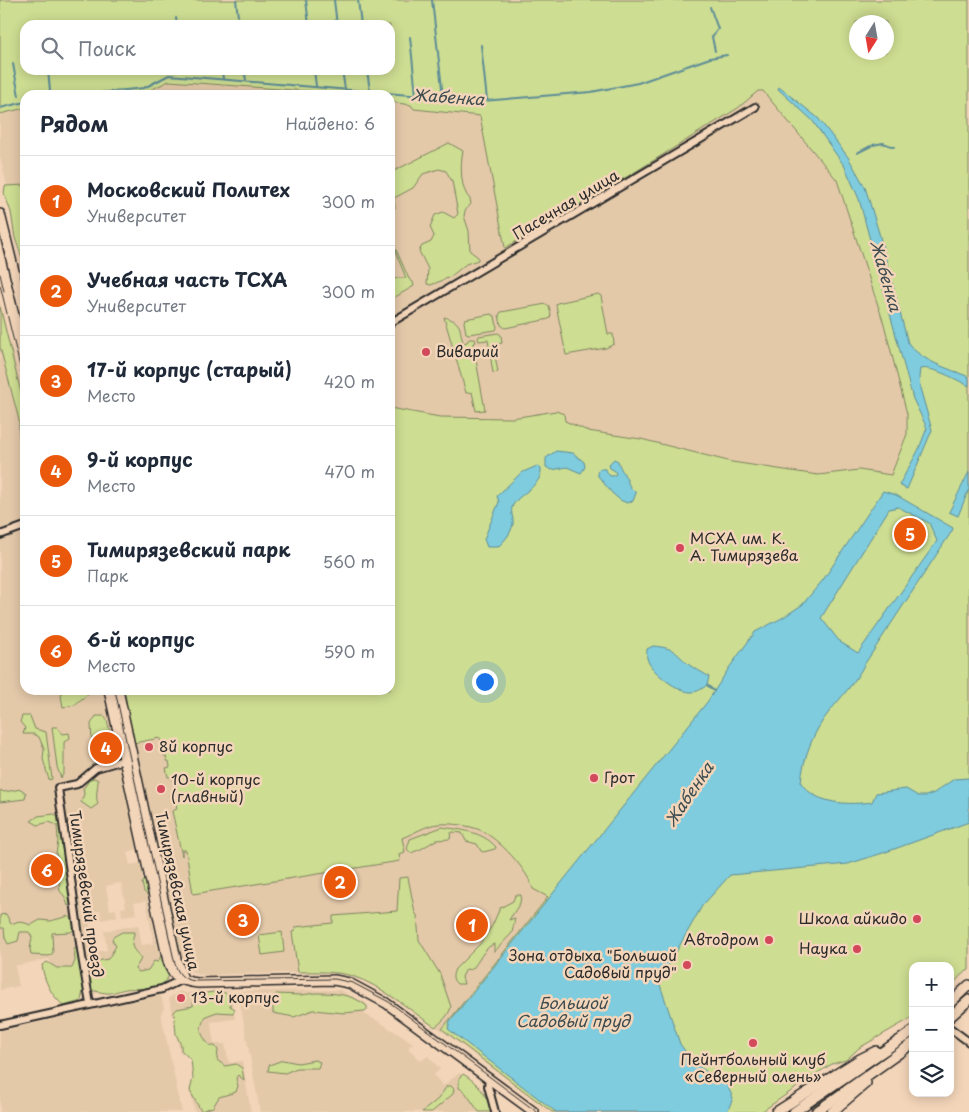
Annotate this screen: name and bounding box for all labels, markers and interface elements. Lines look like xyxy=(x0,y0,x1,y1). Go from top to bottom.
north arrow xyxy=(849,15,894,60)
search box xyxy=(20,20,395,75)
icon: search xyxy=(38,34,66,62)
text: Поиск xyxy=(78,34,136,62)
water label: Жабенка xyxy=(411,81,486,111)
text: Рядом xyxy=(40,107,108,139)
text: Найдено: 6 xyxy=(285,111,375,135)
street label: Пасечная улица xyxy=(508,163,623,245)
text: Московский Политех xyxy=(87,175,290,203)
text: 1 xyxy=(52,189,60,213)
text: 300 m xyxy=(321,189,375,213)
text: Университет xyxy=(87,203,186,227)
water label: Жабенка xyxy=(865,237,909,315)
text: Учебная часть ТСХА xyxy=(87,265,288,293)
text: 2 xyxy=(50,279,62,303)
text: 300 m xyxy=(321,279,375,303)
text: Университет xyxy=(87,293,186,317)
place label: Виварий xyxy=(436,339,499,362)
marker: Виварий xyxy=(420,346,432,358)
text: 17-й корпус (старый) xyxy=(87,355,292,383)
text: 3 xyxy=(51,369,61,393)
text: 420 m xyxy=(324,369,375,393)
text: Место xyxy=(87,383,136,407)
text: 9-й корпус xyxy=(87,445,193,473)
text: 4 xyxy=(51,459,61,483)
text: 470 m xyxy=(325,459,375,483)
text: Место xyxy=(87,473,136,497)
pin: 5 xyxy=(894,515,926,553)
place label: МСХА им. К. А. Тимирязева xyxy=(690,526,799,566)
text: Тимирязевский парк xyxy=(87,535,290,563)
marker: МСХА им. К. А. Тимирязева xyxy=(674,542,686,554)
text: 5 xyxy=(51,549,61,573)
text: 560 m xyxy=(323,549,375,573)
text: Парк xyxy=(87,563,128,587)
text: 6-й корпус xyxy=(87,625,195,653)
text: 6 xyxy=(50,639,62,663)
text: 590 m xyxy=(323,639,375,663)
text: Место xyxy=(87,653,136,677)
your location xyxy=(472,669,498,695)
pin: 4 xyxy=(90,729,122,767)
place label: 8й корпус xyxy=(159,734,233,757)
marker: 8й корпус xyxy=(143,741,155,753)
water label: Жабенка xyxy=(658,756,719,830)
place label: Грот xyxy=(604,765,635,788)
place label: 10-й корпус (главный) xyxy=(171,767,261,807)
marker: Грот xyxy=(588,772,600,784)
marker: 10-й корпус (главный) xyxy=(155,783,167,795)
street label: Тимирязевский проезд xyxy=(64,809,111,979)
street label: Тимирязевская улица xyxy=(150,809,207,973)
pin: 6 xyxy=(31,851,63,889)
pin: 2 xyxy=(324,863,356,901)
pin: 3 xyxy=(227,901,259,939)
pin: 1 xyxy=(456,906,488,944)
place label: Школа айкидо xyxy=(799,906,907,929)
marker: Школа айкидо xyxy=(911,913,923,925)
place label: Автодром xyxy=(684,927,759,950)
marker: Автодром xyxy=(763,934,775,946)
place label: Наука xyxy=(799,936,848,959)
place label: Зона отдыха "Большой Садовый пруд" xyxy=(509,943,677,983)
marker: Наука xyxy=(851,943,863,955)
marker: Зона отдыха "Большой Садовый пруд" xyxy=(681,959,693,971)
map controls xyxy=(909,962,954,1097)
button: + xyxy=(909,962,954,1007)
place label: 13-й корпус xyxy=(191,985,280,1008)
water label: Большой Садовый пруд xyxy=(516,990,632,1032)
marker: 13-й корпус xyxy=(175,992,187,1004)
button: − xyxy=(909,1007,954,1052)
marker: Пейнтбольный клуб «Северный олень» xyxy=(747,1037,759,1049)
place label: Пейнтбольный клуб «Северный олень» xyxy=(681,1047,826,1087)
button: layers xyxy=(909,1052,954,1097)

